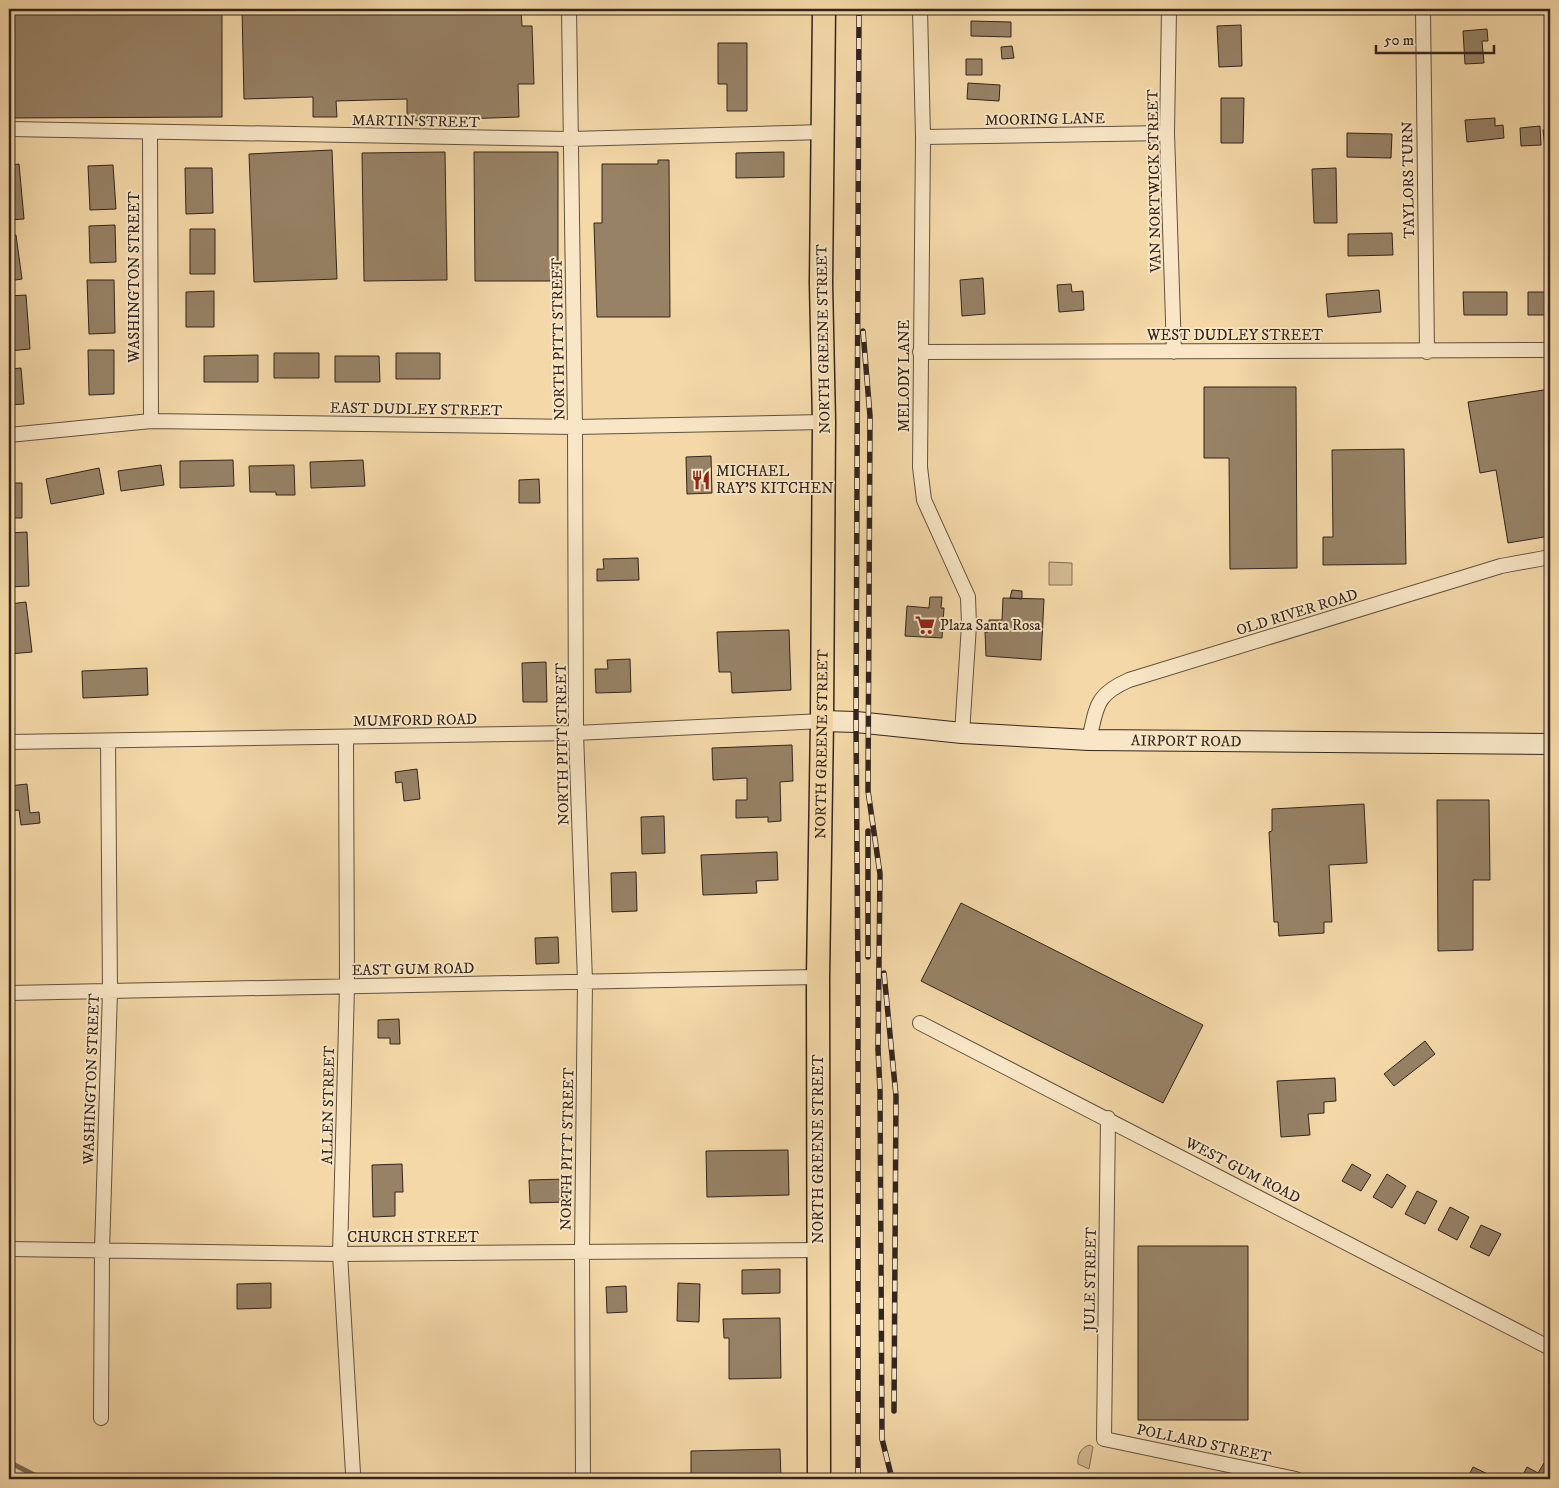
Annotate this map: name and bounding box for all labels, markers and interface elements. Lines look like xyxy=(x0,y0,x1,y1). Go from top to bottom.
scale bar xyxy=(1376,22,1494,54)
text: 50 m xyxy=(1384,31,1414,50)
street label: VAN NORTWICK STREET xyxy=(1143,89,1166,274)
street label: MOORING LANE xyxy=(985,109,1106,130)
street label: MARTIN STREET xyxy=(352,111,481,132)
street label: TAYLORS TURN xyxy=(1398,121,1419,239)
street label: WASHINGTON STREET xyxy=(125,191,144,364)
street label: NORTH GREENE STREET xyxy=(812,243,835,434)
street label: NORTH PITT STREET xyxy=(548,257,569,421)
street label: MELODY LANE xyxy=(895,319,914,432)
street label: WEST DUDLEY STREET xyxy=(1146,326,1324,345)
street label: EAST DUDLEY STREET xyxy=(330,398,503,421)
place label: MICHAEL RAY'S KITCHEN xyxy=(716,462,834,498)
restaurant icon: MICHAEL RAY'S KITCHEN xyxy=(690,469,712,491)
street label: OLD RIVER ROAD xyxy=(1234,585,1360,640)
supermarket icon: Plaza Santa Rosa xyxy=(914,614,936,636)
place label: Plaza Santa Rosa xyxy=(940,616,1041,635)
street label: NORTH GREENE STREET xyxy=(811,649,832,839)
street label: NORTH PITT STREET xyxy=(552,662,573,826)
street label: MUMFORD ROAD xyxy=(353,710,477,731)
street label: AIRPORT ROAD xyxy=(1131,731,1242,751)
street label: EAST GUM ROAD xyxy=(351,959,475,980)
street label: WASHINGTON STREET xyxy=(79,992,104,1166)
street label: ALLEN STREET xyxy=(318,1045,339,1165)
street label: NORTH GREENE STREET xyxy=(809,1054,828,1244)
street label: NORTH PITT STREET xyxy=(557,1067,578,1231)
street label: WEST GUM ROAD xyxy=(1181,1133,1304,1208)
street label: JULE STREET xyxy=(1080,1226,1101,1333)
street label: CHURCH STREET xyxy=(347,1228,479,1247)
street label: POLLARD STREET xyxy=(1135,1420,1273,1467)

